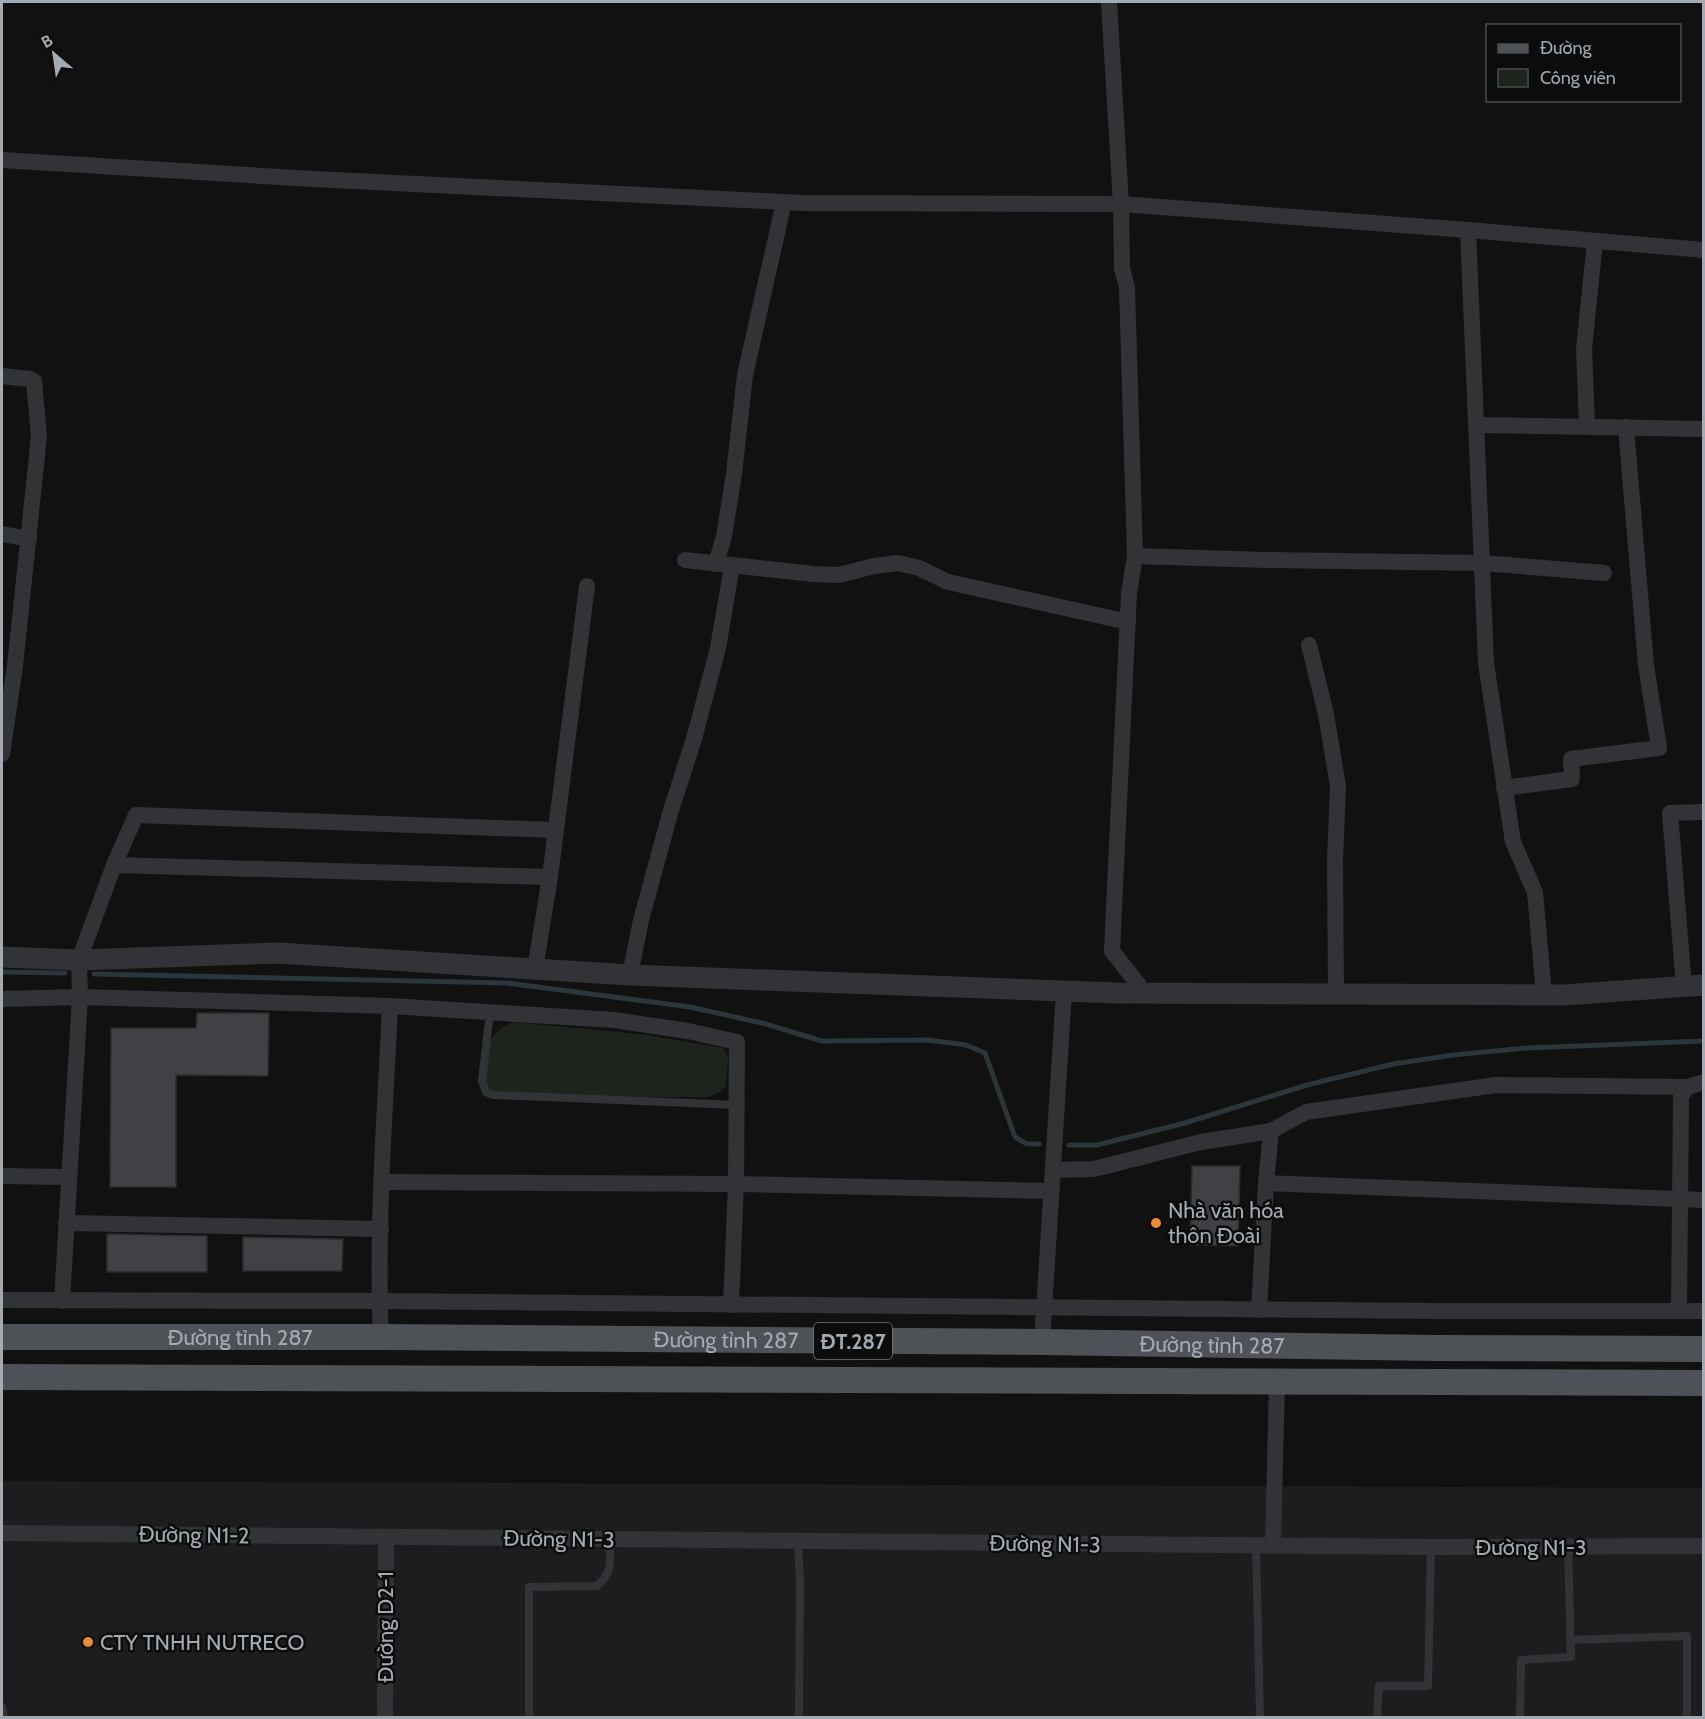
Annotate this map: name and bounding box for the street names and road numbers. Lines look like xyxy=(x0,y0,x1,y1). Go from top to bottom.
road number: ĐT.287 xyxy=(814,1323,892,1359)
street label: Đường tỉnh 287 xyxy=(167,1324,313,1351)
street label: Đường tỉnh 287 xyxy=(653,1326,799,1354)
street label: Đường tỉnh 287 xyxy=(1139,1330,1285,1359)
street label: Đường N1-2 xyxy=(138,1521,250,1549)
street label: Đường N1-3 xyxy=(503,1525,615,1553)
street label: Đường N1-3 xyxy=(989,1530,1101,1558)
street label: Đường N1-3 xyxy=(1475,1534,1587,1561)
street label: Đường D2-1 xyxy=(372,1571,399,1683)

